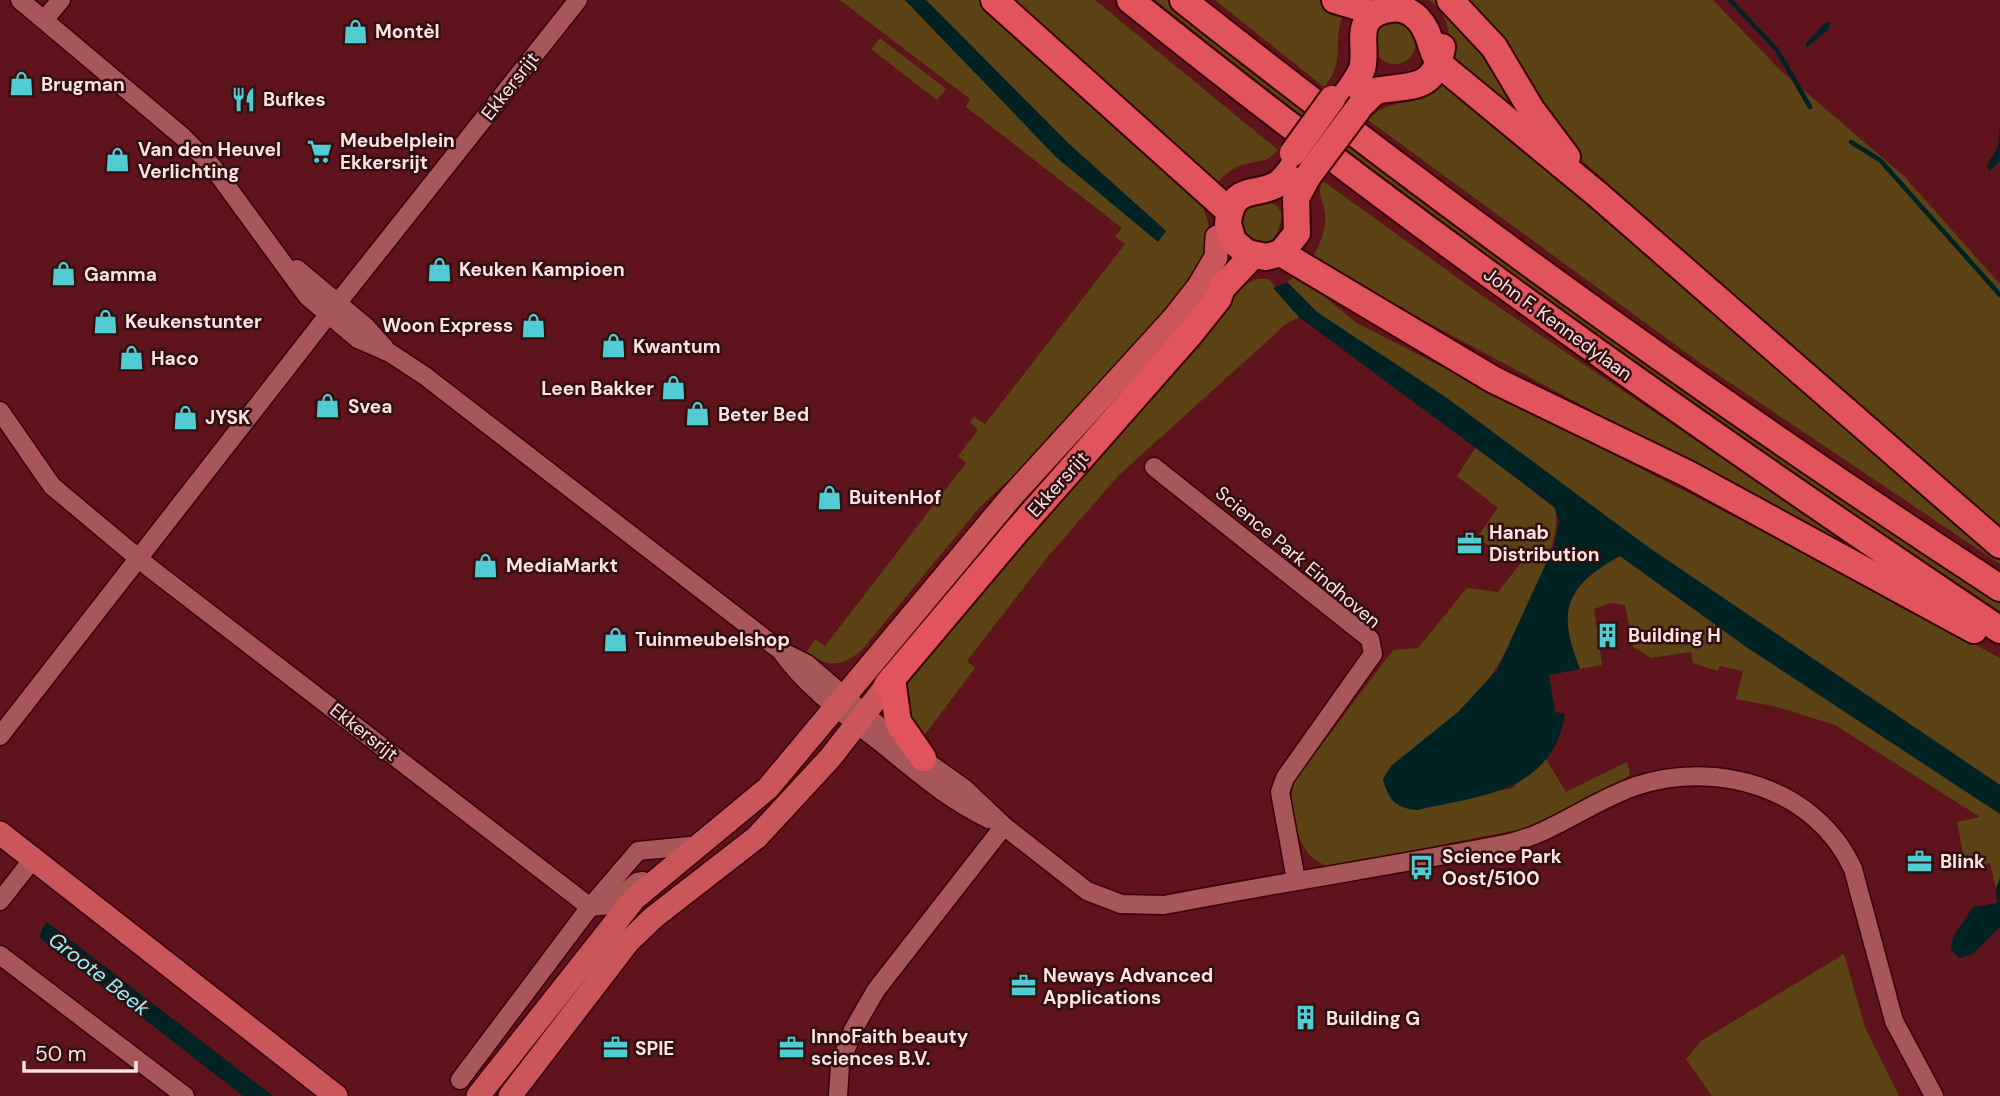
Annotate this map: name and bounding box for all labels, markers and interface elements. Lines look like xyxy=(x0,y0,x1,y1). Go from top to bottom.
shop icon: Montèl xyxy=(341,17,369,45)
place label: Montèl xyxy=(375,19,440,44)
street label: Ekkersrijt xyxy=(475,47,545,125)
shop icon: Brugman xyxy=(7,70,35,98)
place label: Brugman xyxy=(41,72,125,97)
restaurant icon: Bufkes xyxy=(229,85,257,113)
place label: Bufkes xyxy=(263,87,326,112)
place label: Meubelplein Ekkersrijt xyxy=(340,128,455,175)
place label: Van den Heuvel Verlichting xyxy=(138,137,281,184)
supermarket icon: Meubelplein Ekkersrijt xyxy=(306,137,334,165)
shop icon: Van den Heuvel Verlichting xyxy=(104,146,132,174)
shop icon: Keuken Kampioen xyxy=(425,255,453,283)
place label: Keuken Kampioen xyxy=(459,257,625,282)
shop icon: Gamma xyxy=(50,260,78,288)
place label: Gamma xyxy=(84,262,157,287)
street label: John F. Kennedylaan xyxy=(1479,262,1637,386)
shop icon: Keukenstunter xyxy=(91,307,119,335)
place label: Keukenstunter xyxy=(125,309,262,334)
shop icon: Woon Express xyxy=(519,311,547,339)
place label: Woon Express xyxy=(382,313,513,338)
shop icon: Kwantum xyxy=(599,332,627,360)
place label: Kwantum xyxy=(633,334,721,359)
shop icon: Haco xyxy=(117,344,145,372)
place label: Haco xyxy=(151,346,199,371)
shop icon: Leen Bakker xyxy=(660,374,688,402)
place label: Leen Bakker xyxy=(541,376,654,401)
shop icon: Svea xyxy=(314,392,342,420)
place label: Svea xyxy=(348,394,392,419)
shop icon: Beter Bed xyxy=(684,400,712,428)
place label: Beter Bed xyxy=(718,402,809,427)
shop icon: JYSK xyxy=(171,403,199,431)
place label: JYSK xyxy=(205,405,250,430)
street label: Ekkersrijt xyxy=(1022,446,1094,522)
street label: Science Park Eindhoven xyxy=(1210,480,1386,634)
shop icon: BuitenHof xyxy=(815,483,843,511)
place label: BuitenHof xyxy=(849,485,941,510)
place label: Hanab Distribution xyxy=(1489,520,1600,567)
office icon: Hanab Distribution xyxy=(1455,529,1483,557)
shop icon: MediaMarkt xyxy=(472,551,500,579)
place label: MediaMarkt xyxy=(506,553,618,578)
building icon: Building H xyxy=(1594,621,1622,649)
place label: Building H xyxy=(1628,623,1721,648)
shop icon: Tuinmeubelshop xyxy=(601,625,629,653)
place label: Tuinmeubelshop xyxy=(635,627,790,652)
street label: Ekkersrijt xyxy=(325,697,403,767)
place label: Science Park Oost/5100 xyxy=(1442,844,1562,891)
office icon: Blink xyxy=(1906,847,1934,875)
place label: Blink xyxy=(1940,849,1985,874)
bus stop icon: Science Park Oost/5100 xyxy=(1408,853,1436,881)
water label: Groote Beek xyxy=(43,926,156,1022)
place label: Neways Advanced Applications xyxy=(1043,963,1213,1010)
office icon: Neways Advanced Applications xyxy=(1009,972,1037,1000)
building icon: Building G xyxy=(1292,1004,1320,1032)
place label: Building G xyxy=(1326,1006,1420,1031)
place label: InnoFaith beauty sciences B.V. xyxy=(811,1024,969,1071)
scale bar xyxy=(24,1030,136,1074)
office icon: InnoFaith beauty sciences B.V. xyxy=(777,1033,805,1061)
office icon: SPIE xyxy=(601,1034,629,1062)
place label: SPIE xyxy=(635,1036,674,1061)
text: 50 m xyxy=(35,1040,86,1068)

